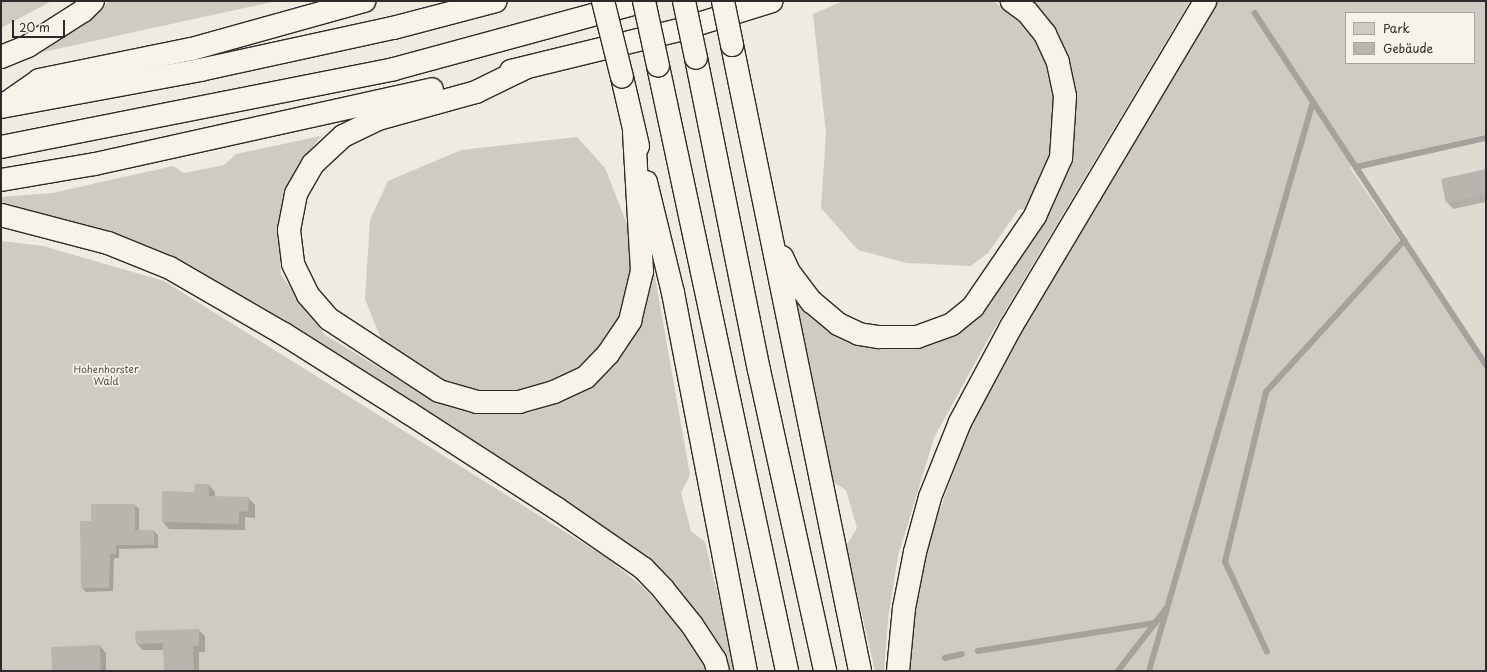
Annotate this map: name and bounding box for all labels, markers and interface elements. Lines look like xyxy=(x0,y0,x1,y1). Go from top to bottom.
scale bar xyxy=(14,12,67,38)
legend xyxy=(1345,12,1475,64)
text: 20 m xyxy=(19,18,50,36)
text: Park xyxy=(1383,19,1410,37)
text: Gebäude xyxy=(1383,39,1433,57)
park label: Hohenhorster Wald xyxy=(73,362,139,386)

